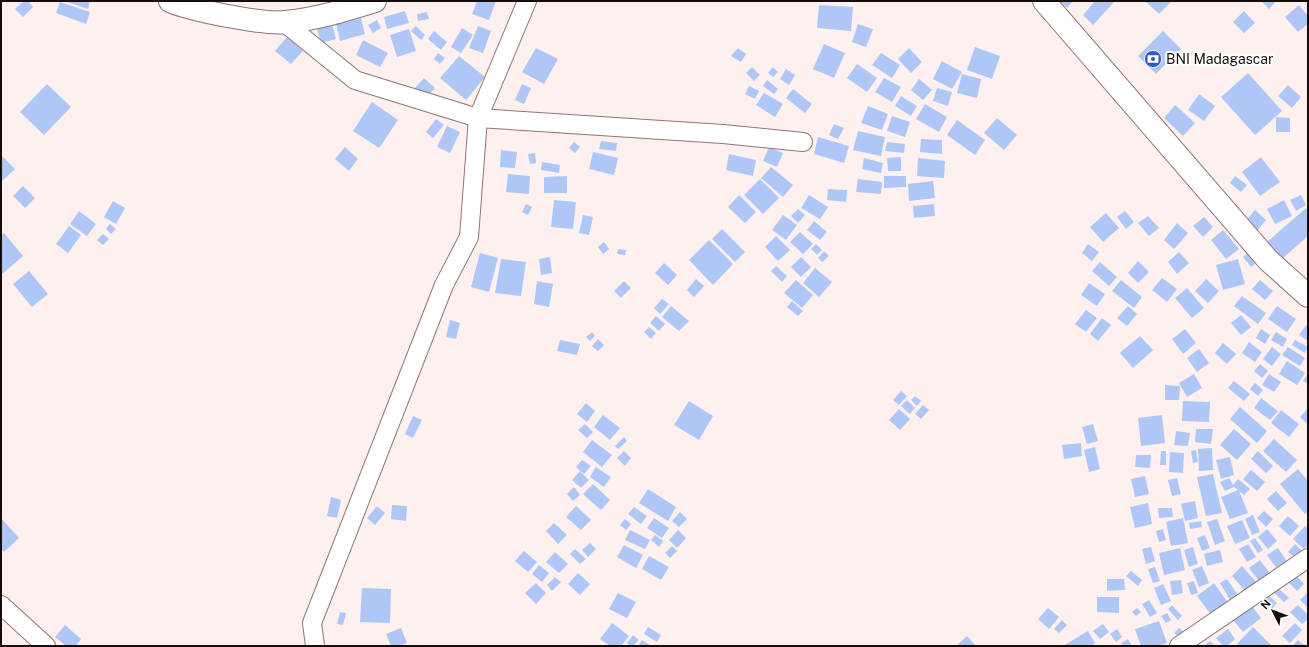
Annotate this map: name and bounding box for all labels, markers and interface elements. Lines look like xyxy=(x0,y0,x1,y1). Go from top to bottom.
bank icon: BNI Madagascar xyxy=(1143,49,1163,69)
place label: BNI Madagascar xyxy=(1166,51,1274,67)
north arrow xyxy=(1253,591,1293,631)
text: N xyxy=(1258,597,1273,612)

